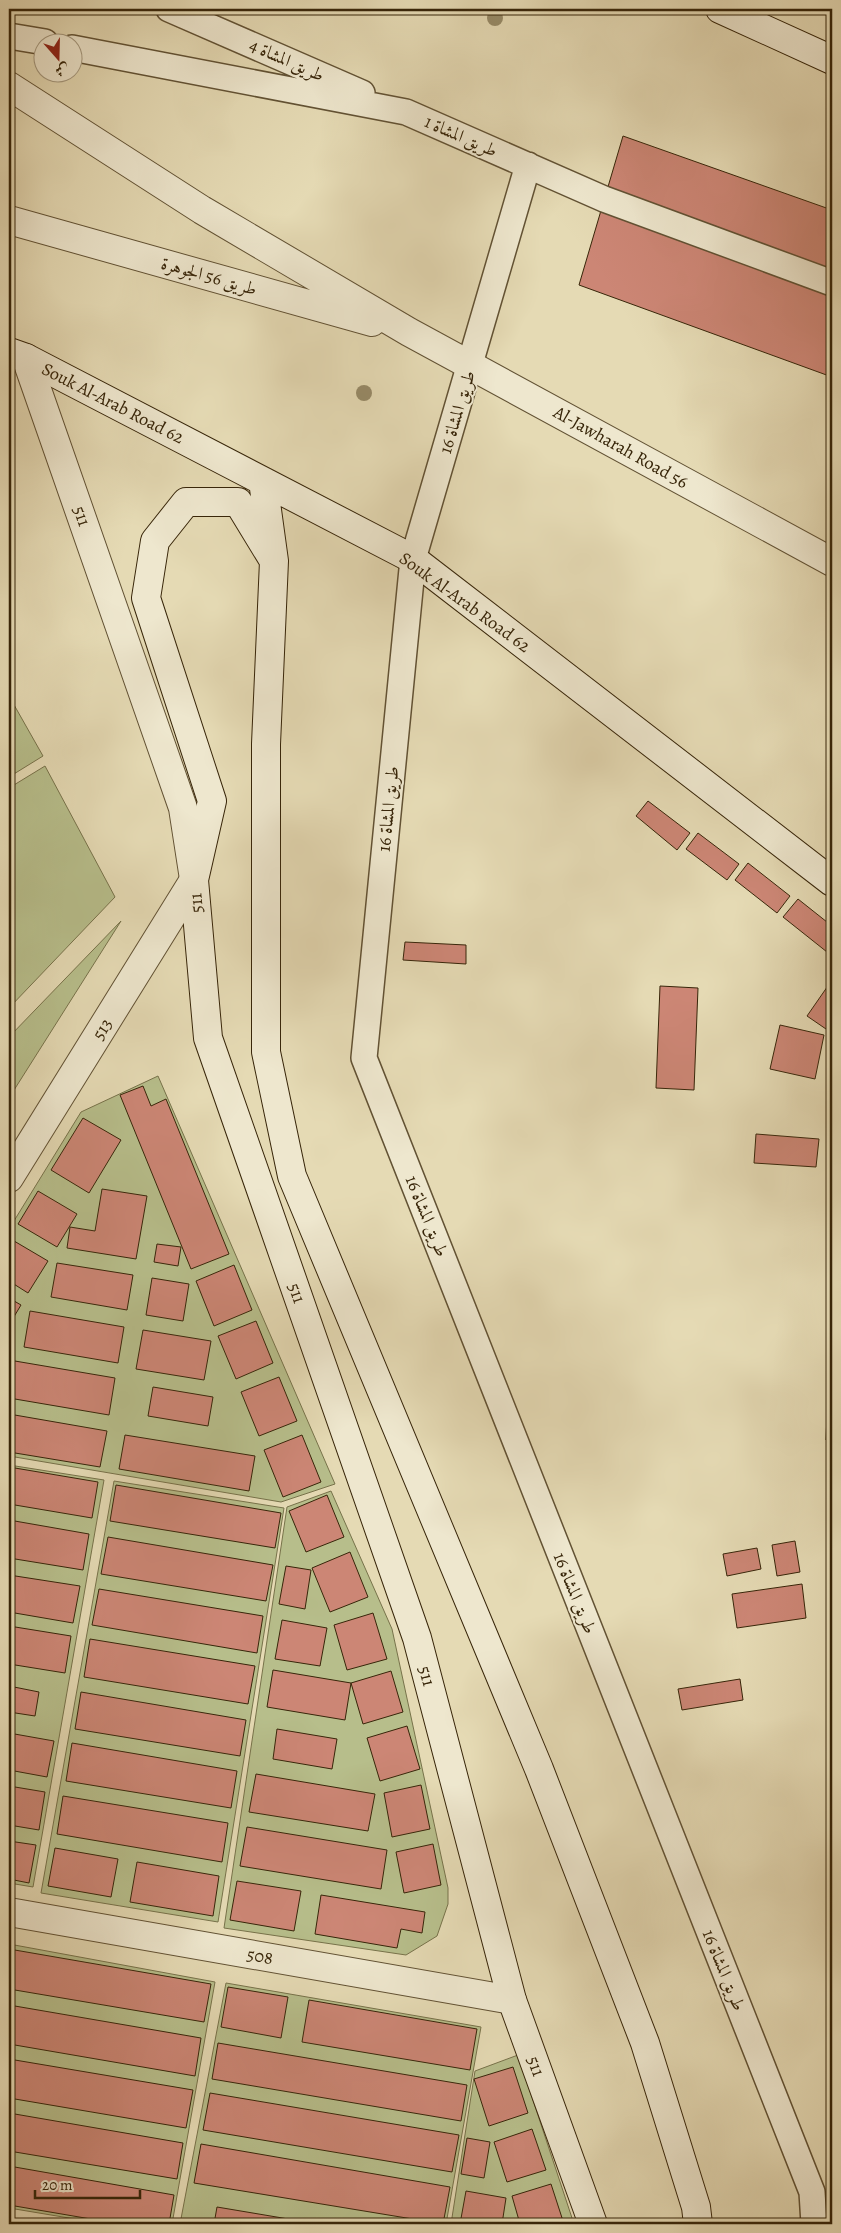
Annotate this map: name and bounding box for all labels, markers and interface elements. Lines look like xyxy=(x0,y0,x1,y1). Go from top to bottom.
north arrow xyxy=(32,32,82,82)
street label: طريق المشاة 4 xyxy=(246,33,328,87)
text: ش xyxy=(52,58,72,81)
street label: طريق المشاة 1 xyxy=(421,109,501,163)
street label: طريق 56 الجوهرة xyxy=(158,251,260,301)
street label: Souk Al-Arab Road 62 xyxy=(38,357,189,449)
street label: طريق المشاة 16 xyxy=(433,367,481,457)
street label: Al-Jawharah Road 56 xyxy=(549,400,693,494)
street label: 511 xyxy=(67,503,97,529)
street label: Souk Al-Arab Road 62 xyxy=(395,546,536,658)
street label: طريق المشاة 16 xyxy=(372,765,404,853)
street label: 511 xyxy=(183,892,209,914)
street label: 513 xyxy=(86,1014,118,1044)
street label: طريق المشاة 16 xyxy=(400,1172,454,1260)
street label: 511 xyxy=(282,1280,312,1306)
street label: طريق المشاة 16 xyxy=(548,1549,602,1637)
street label: 511 xyxy=(413,1663,441,1689)
street label: طريق المشاة 16 xyxy=(697,1926,751,2014)
street label: 508 xyxy=(245,1942,275,1970)
street label: 511 xyxy=(521,2052,551,2080)
scale bar xyxy=(35,2168,140,2200)
text: 20 m xyxy=(42,2175,73,2195)

